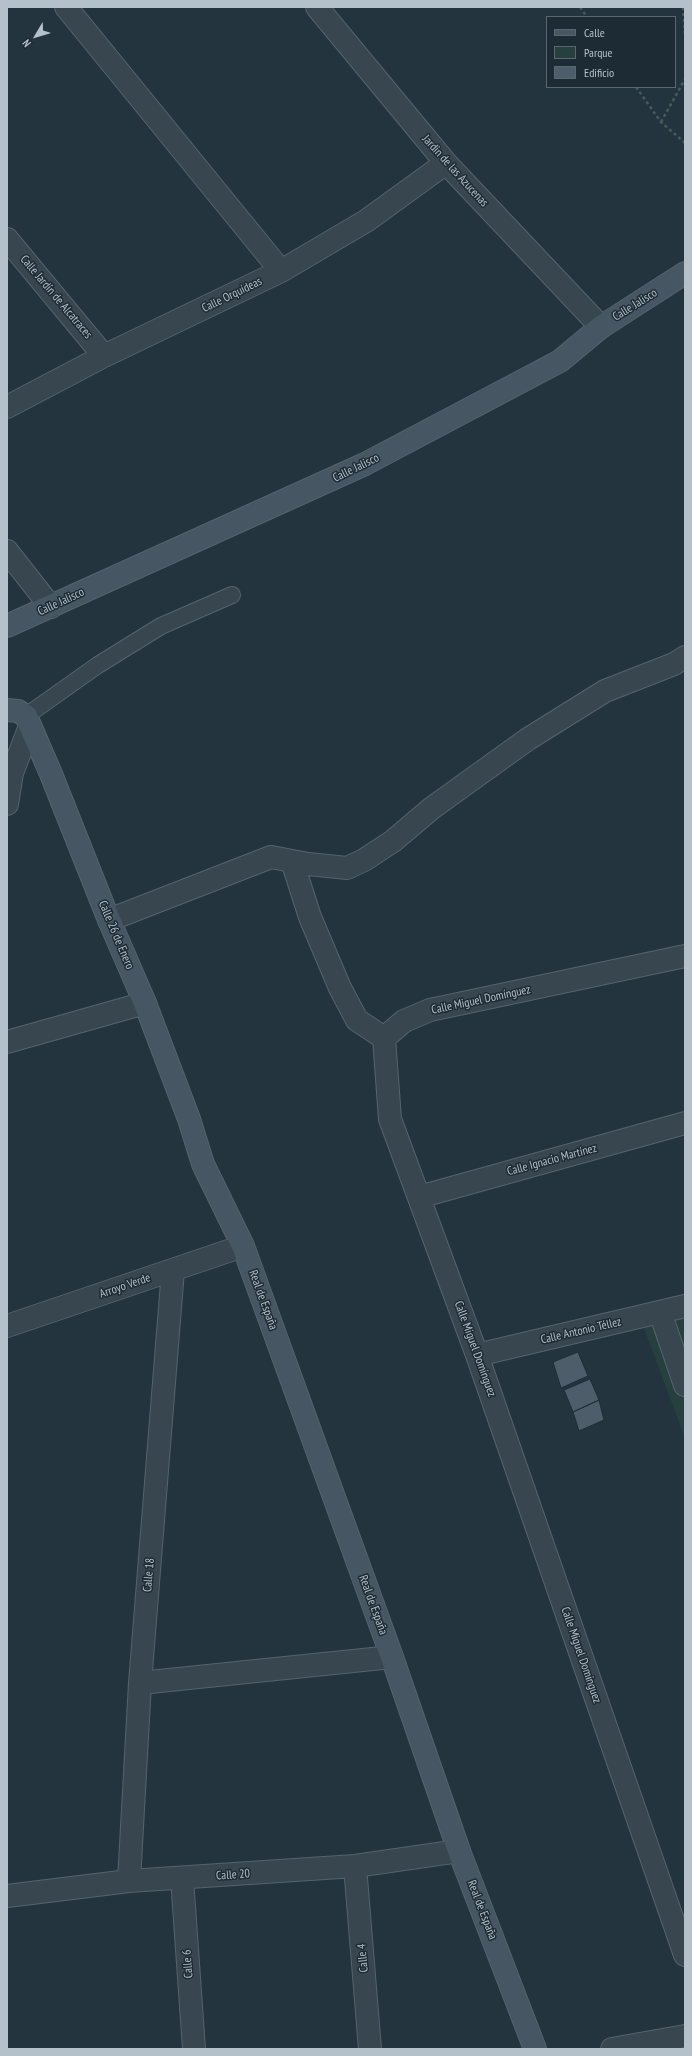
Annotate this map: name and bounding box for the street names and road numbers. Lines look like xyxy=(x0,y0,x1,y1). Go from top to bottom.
street label: Jardin de las Azucenas xyxy=(419,132,491,210)
street label: Calle Jardín de Alcatraces xyxy=(17,252,95,342)
street label: Calle Orquídeas xyxy=(200,274,264,316)
street label: Calle Jalisco xyxy=(610,286,660,324)
street label: Calle Jalisco xyxy=(331,451,381,485)
street label: Calle Jalisco xyxy=(35,585,87,619)
street label: Calle 26 de Enero xyxy=(95,899,137,971)
street label: Calle Miguel Domínguez xyxy=(430,982,532,1018)
street label: Calle Ignacio Martínez xyxy=(506,1141,598,1179)
street label: Real de España xyxy=(246,1268,280,1332)
street label: Arroyo Verde xyxy=(98,1271,152,1301)
street label: Calle Miguel Domínguez xyxy=(451,1299,499,1399)
street label: Calle Antonio Téllez xyxy=(539,1315,623,1347)
street label: Calle 18 xyxy=(140,1557,158,1593)
street label: Real de España xyxy=(356,1573,390,1637)
street label: Calle Miguel Domínguez xyxy=(558,1605,604,1705)
street label: Calle 20 xyxy=(216,1867,250,1883)
street label: Real de España xyxy=(464,1878,500,1942)
street label: Calle 4 xyxy=(355,1943,371,1973)
street label: Calle 6 xyxy=(180,1949,196,1979)

